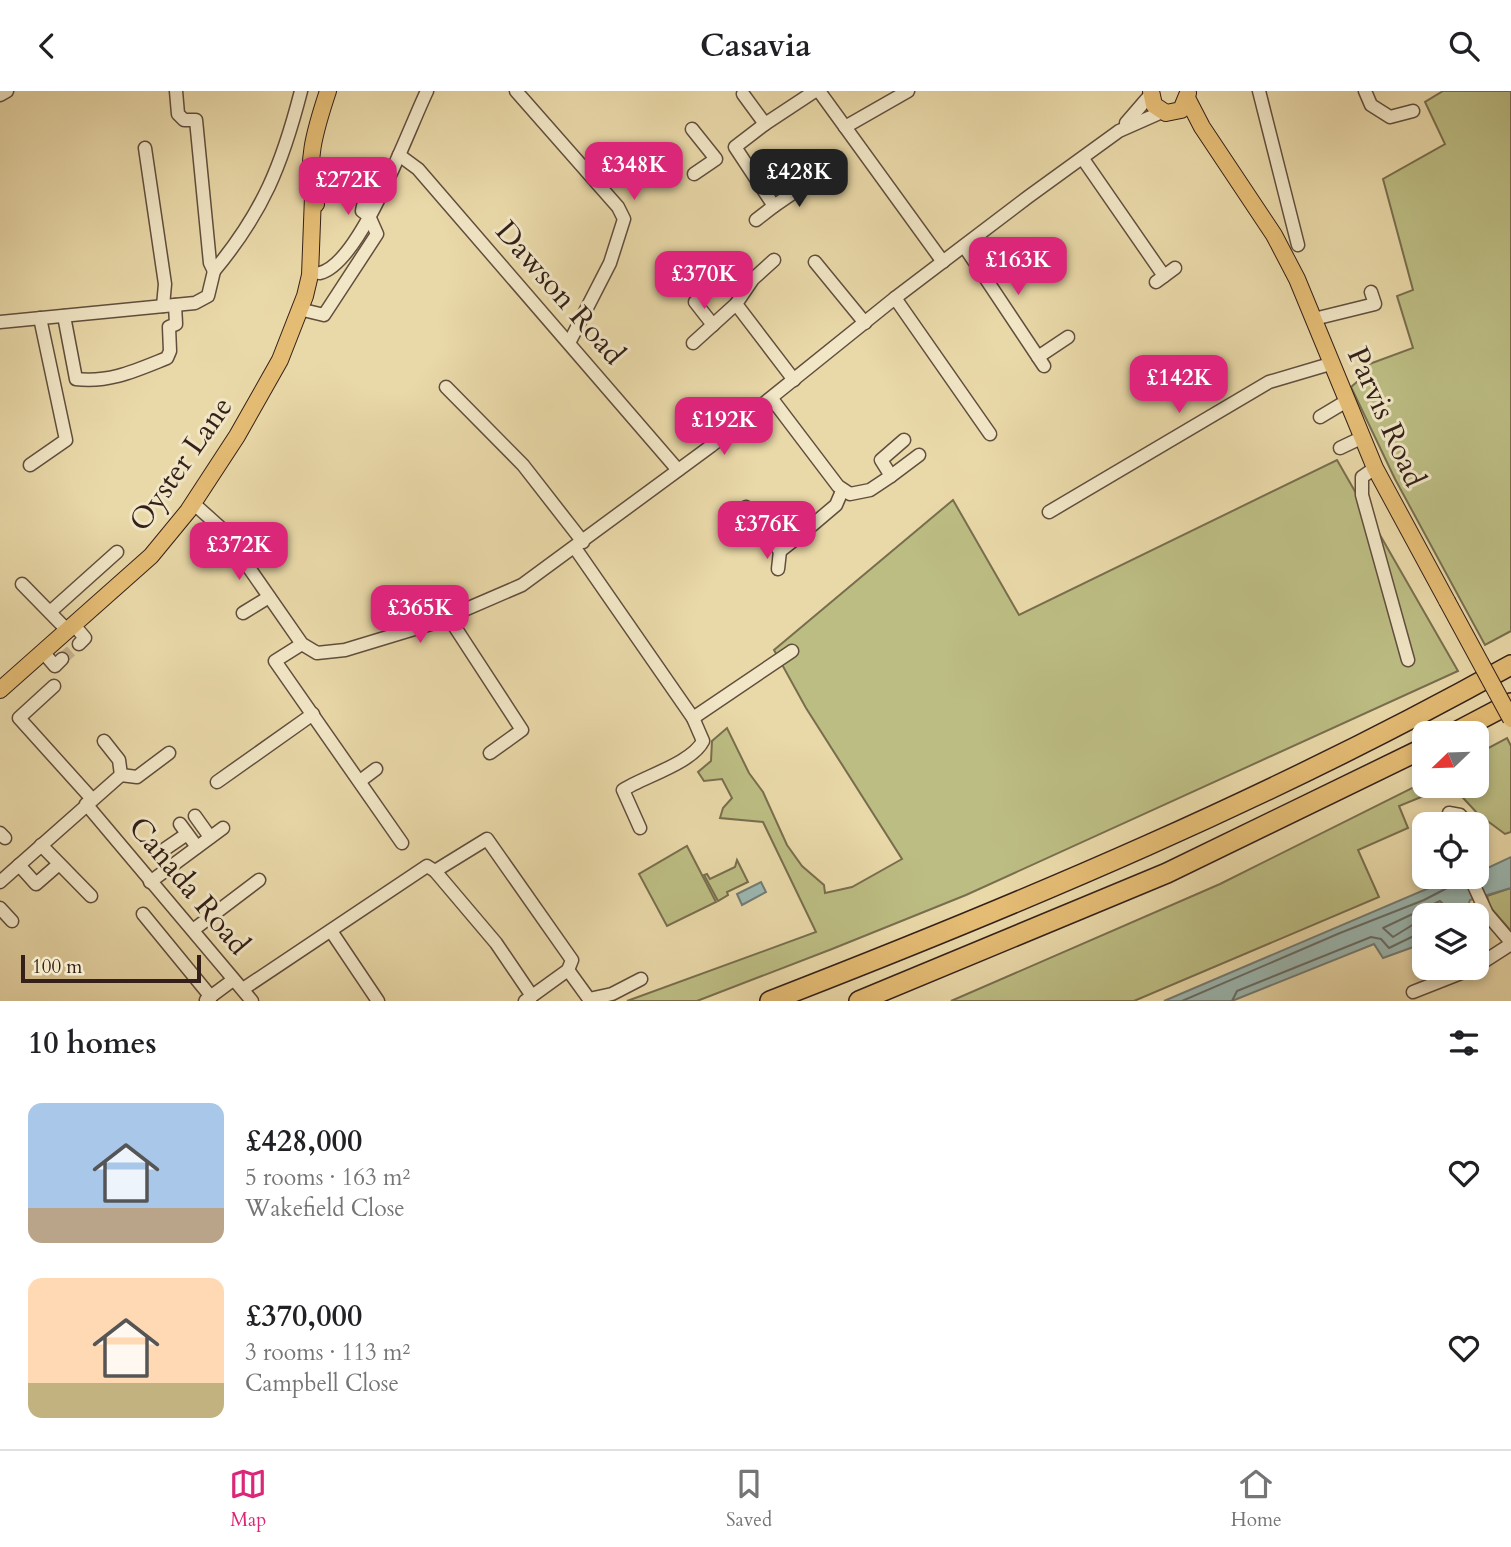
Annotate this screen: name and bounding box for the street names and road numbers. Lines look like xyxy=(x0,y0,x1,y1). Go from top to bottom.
street label: Dawson Road xyxy=(486,212,634,374)
street label: Parvis Road xyxy=(1337,340,1435,494)
street label: Oyster Lane xyxy=(120,388,242,540)
street label: Canada Road xyxy=(119,808,259,964)

